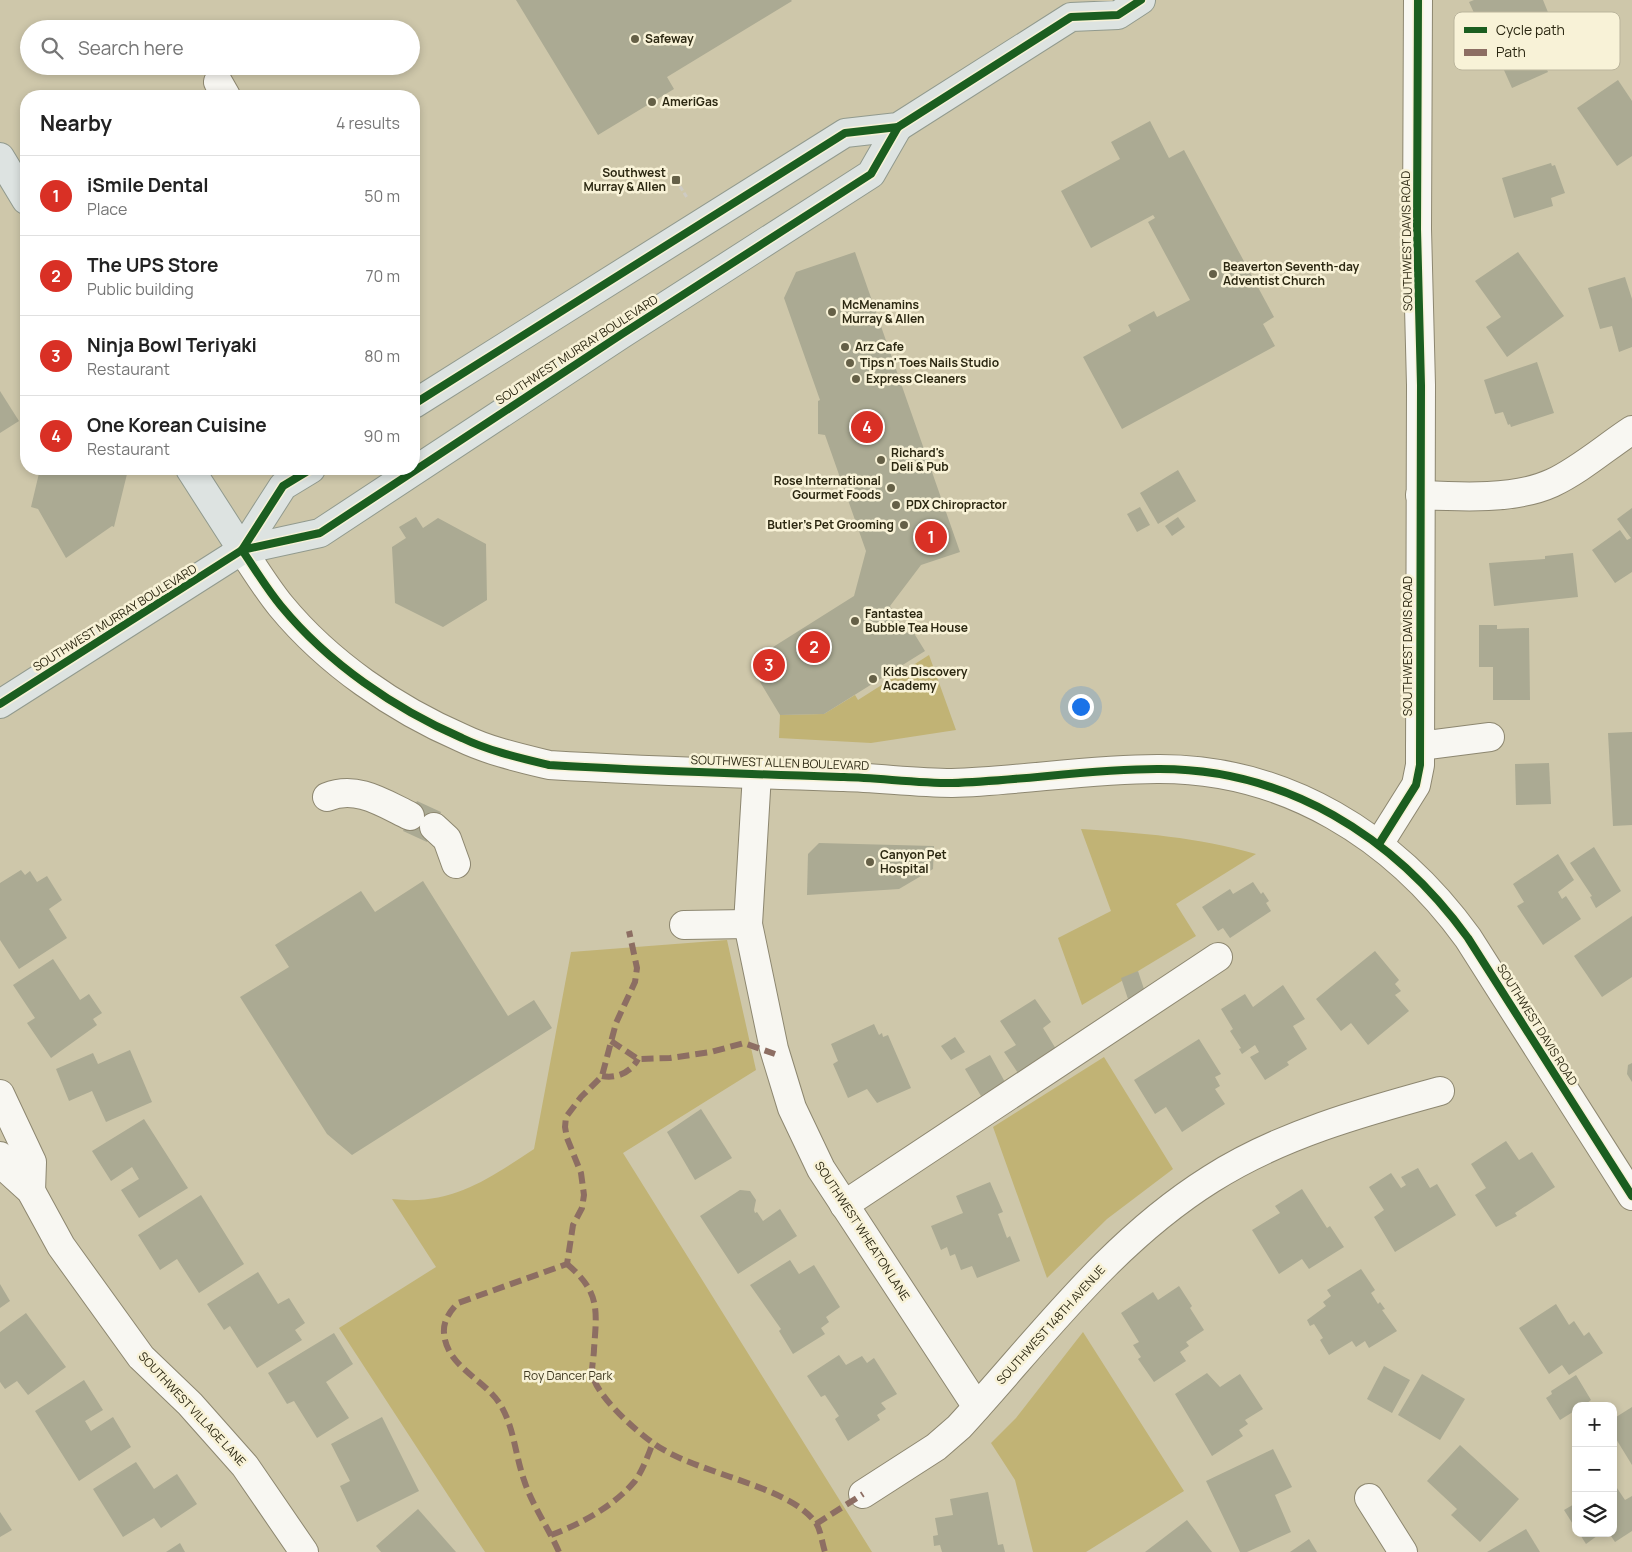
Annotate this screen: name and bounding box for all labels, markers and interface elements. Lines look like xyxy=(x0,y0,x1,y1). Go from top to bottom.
legend xyxy=(1454,12,1620,70)
search box xyxy=(20,20,420,75)
text: Cycle path xyxy=(1496,20,1565,39)
place label: Safeway xyxy=(645,30,694,47)
marker: Safeway xyxy=(629,33,641,45)
icon: search xyxy=(38,34,66,62)
text: Search here xyxy=(78,35,184,61)
text: Path xyxy=(1496,42,1526,61)
place label: AmeriGas xyxy=(662,93,719,110)
marker: AmeriGas xyxy=(646,96,658,108)
text: Nearby xyxy=(40,109,112,137)
text: 4 results xyxy=(336,112,400,134)
place label: Southwest Murray & Allen xyxy=(583,164,666,195)
street label: SOUTHWEST DAVIS ROAD xyxy=(1397,171,1416,311)
text: iSmile Dental xyxy=(87,172,209,198)
marker: Southwest Murray & Allen xyxy=(670,174,682,186)
text: 1 xyxy=(52,185,60,207)
text: 50 m xyxy=(364,185,400,207)
text: Place xyxy=(87,198,127,220)
text: The UPS Store xyxy=(87,252,219,278)
place label: Beaverton Seventh-day Adventist Church xyxy=(1223,258,1359,289)
text: 2 xyxy=(51,265,61,287)
text: 70 m xyxy=(365,265,400,287)
marker: Beaverton Seventh-day Adventist Church xyxy=(1207,268,1219,280)
text: Public building xyxy=(87,278,194,300)
street label: SOUTHWEST MURRAY BOULEVARD xyxy=(492,291,661,409)
place label: McMenamins Murray & Allen xyxy=(842,296,925,327)
marker: McMenamins Murray & Allen xyxy=(826,306,838,318)
text: Ninja Bowl Teriyaki xyxy=(87,332,257,358)
place label: Arz Cafe xyxy=(855,338,904,355)
marker: Arz Cafe xyxy=(839,341,851,353)
text: 3 xyxy=(51,345,61,367)
text: 80 m xyxy=(364,345,400,367)
place label: Tips n' Toes Nails Studio xyxy=(860,354,999,371)
marker: Tips n' Toes Nails Studio xyxy=(844,357,856,369)
text: Restaurant xyxy=(87,358,170,380)
place label: Express Cleaners xyxy=(866,370,967,387)
marker: Express Cleaners xyxy=(850,373,862,385)
pin: 4 xyxy=(851,408,883,446)
text: One Korean Cuisine xyxy=(87,412,267,438)
text: 4 xyxy=(51,425,61,447)
text: 90 m xyxy=(364,425,400,447)
text: Restaurant xyxy=(87,438,170,460)
place label: Richard's Deli & Pub xyxy=(891,444,949,475)
marker: Richard's Deli & Pub xyxy=(875,454,887,466)
place label: Rose International Gourmet Foods xyxy=(774,472,881,503)
marker: Rose International Gourmet Foods xyxy=(885,482,897,494)
place label: PDX Chiropractor xyxy=(906,496,1007,513)
marker: PDX Chiropractor xyxy=(890,499,902,511)
place label: Butler's Pet Grooming xyxy=(767,516,894,533)
pin: 1 xyxy=(915,518,947,556)
marker: Butler's Pet Grooming xyxy=(898,519,910,531)
street label: SOUTHWEST MURRAY BOULEVARD xyxy=(29,560,200,675)
street label: SOUTHWEST DAVIS ROAD xyxy=(1399,576,1416,716)
place label: Fantastea Bubble Tea House xyxy=(865,605,968,636)
marker: Fantastea Bubble Tea House xyxy=(849,615,861,627)
pin: 2 xyxy=(798,628,830,666)
pin: 3 xyxy=(753,646,785,684)
place label: Kids Discovery Academy xyxy=(883,663,968,694)
marker: Kids Discovery Academy xyxy=(867,673,879,685)
your location xyxy=(1068,694,1094,720)
street label: SOUTHWEST ALLEN BOULEVARD xyxy=(690,751,870,774)
place label: Canyon Pet Hospital xyxy=(880,846,947,877)
marker: Canyon Pet Hospital xyxy=(864,856,876,868)
street label: SOUTHWEST DAVIS ROAD xyxy=(1493,961,1582,1089)
street label: SOUTHWEST WHEATON LANE xyxy=(811,1158,914,1304)
street label: SOUTHWEST 148TH AVENUE xyxy=(992,1261,1109,1388)
street label: SOUTHWEST VILLAGE LANE xyxy=(135,1348,250,1470)
park label: Roy Dancer Park xyxy=(523,1367,614,1384)
map controls xyxy=(1572,1402,1617,1537)
button: + xyxy=(1572,1402,1617,1447)
button: − xyxy=(1572,1447,1617,1492)
button: layers xyxy=(1572,1492,1617,1537)

